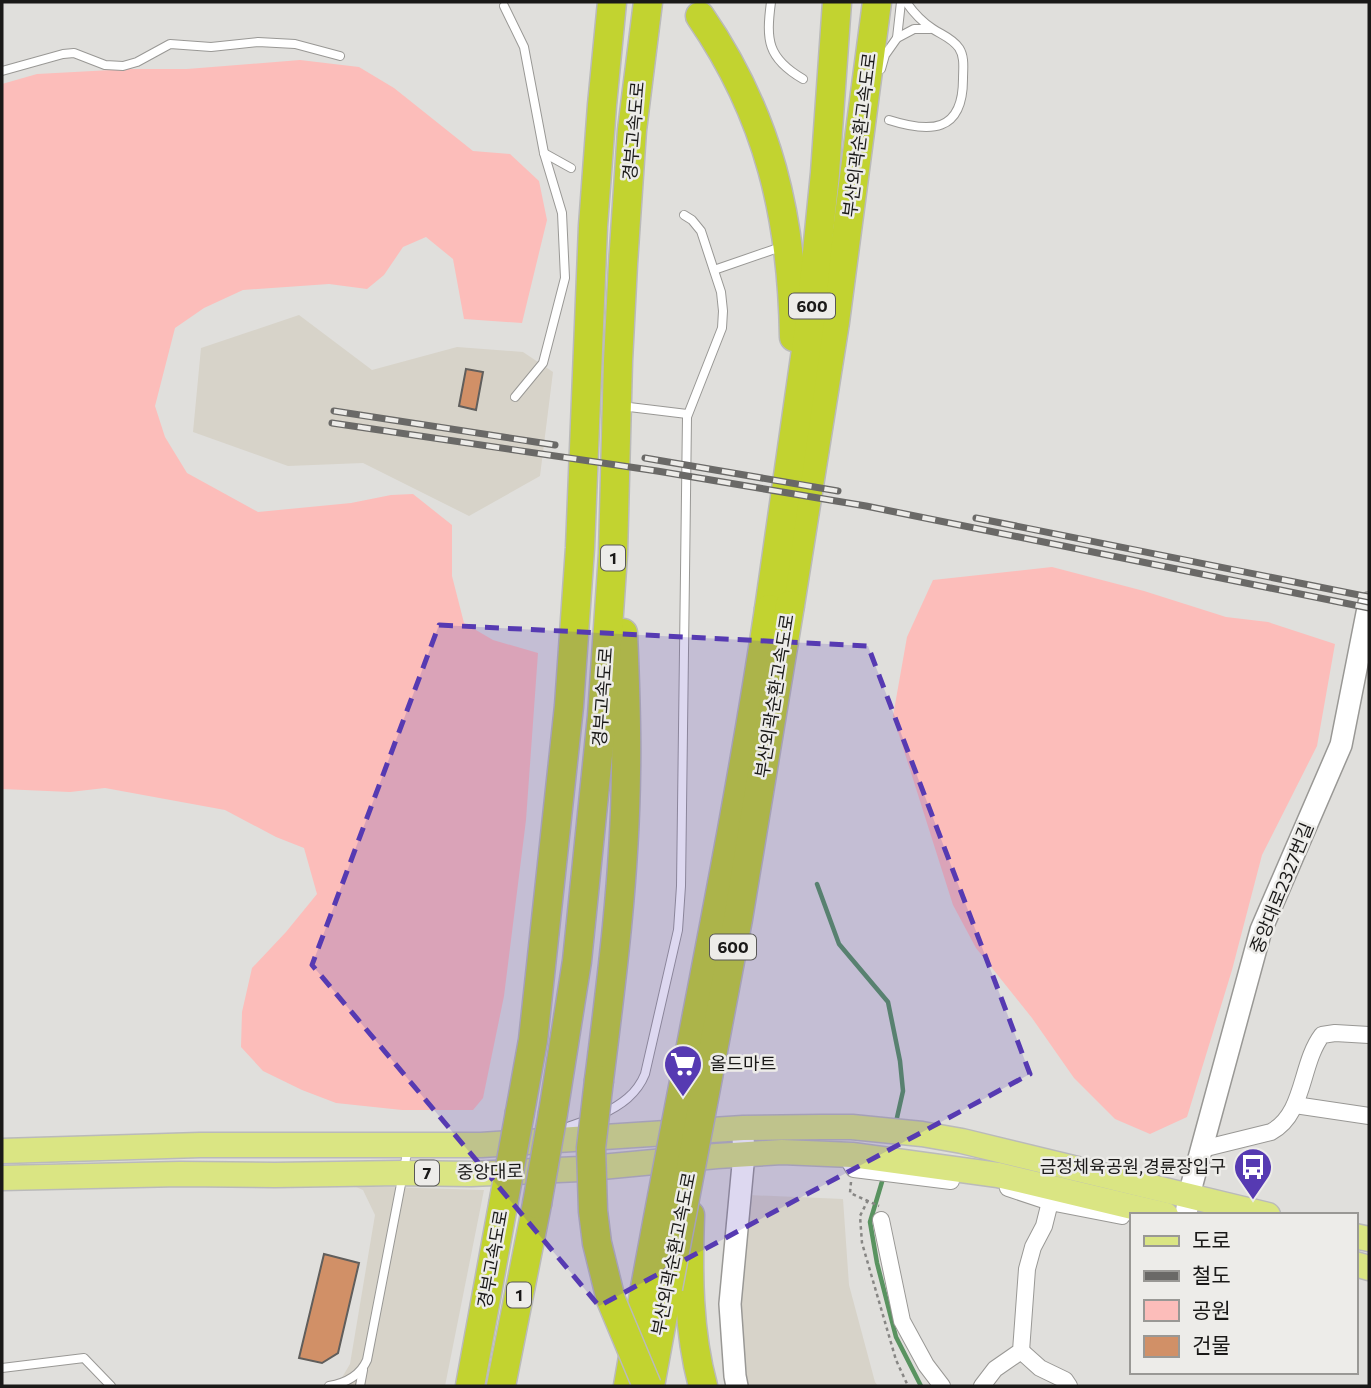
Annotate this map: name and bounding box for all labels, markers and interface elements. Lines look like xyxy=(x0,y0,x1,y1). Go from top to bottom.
street label: 부산외곽순환고속도로 xyxy=(838,51,880,218)
street label: 경부고속도로 xyxy=(618,80,648,181)
road number: 600 xyxy=(789,294,835,318)
road number: 1 xyxy=(601,545,625,570)
street label: 부산외곽순환고속도로 xyxy=(750,612,798,779)
street label: 경부고속도로 xyxy=(588,647,616,747)
street label: 중앙대로2327번길 xyxy=(1245,819,1317,956)
road number: 600 xyxy=(710,934,756,959)
supermarket icon: 올드마트 xyxy=(662,1043,704,1098)
place label: 올드마트 xyxy=(710,1052,776,1074)
bus stop icon: 금정체육공원,경륜장입구 xyxy=(1232,1146,1274,1201)
place label: 금정체육공원,경륜장입구 xyxy=(1040,1155,1226,1177)
street label: 중앙대로 xyxy=(457,1159,523,1183)
road number: 7 xyxy=(415,1161,439,1186)
street label: 부산외곽순환고속도로 xyxy=(646,1170,700,1337)
street label: 경부고속도로 xyxy=(473,1208,511,1310)
legend xyxy=(1130,1213,1357,1374)
text: 도로 xyxy=(1192,1227,1231,1252)
text: 철도 xyxy=(1192,1262,1231,1287)
road number: 1 xyxy=(507,1282,531,1308)
text: 공원 xyxy=(1192,1297,1231,1322)
text: 건물 xyxy=(1192,1332,1231,1357)

